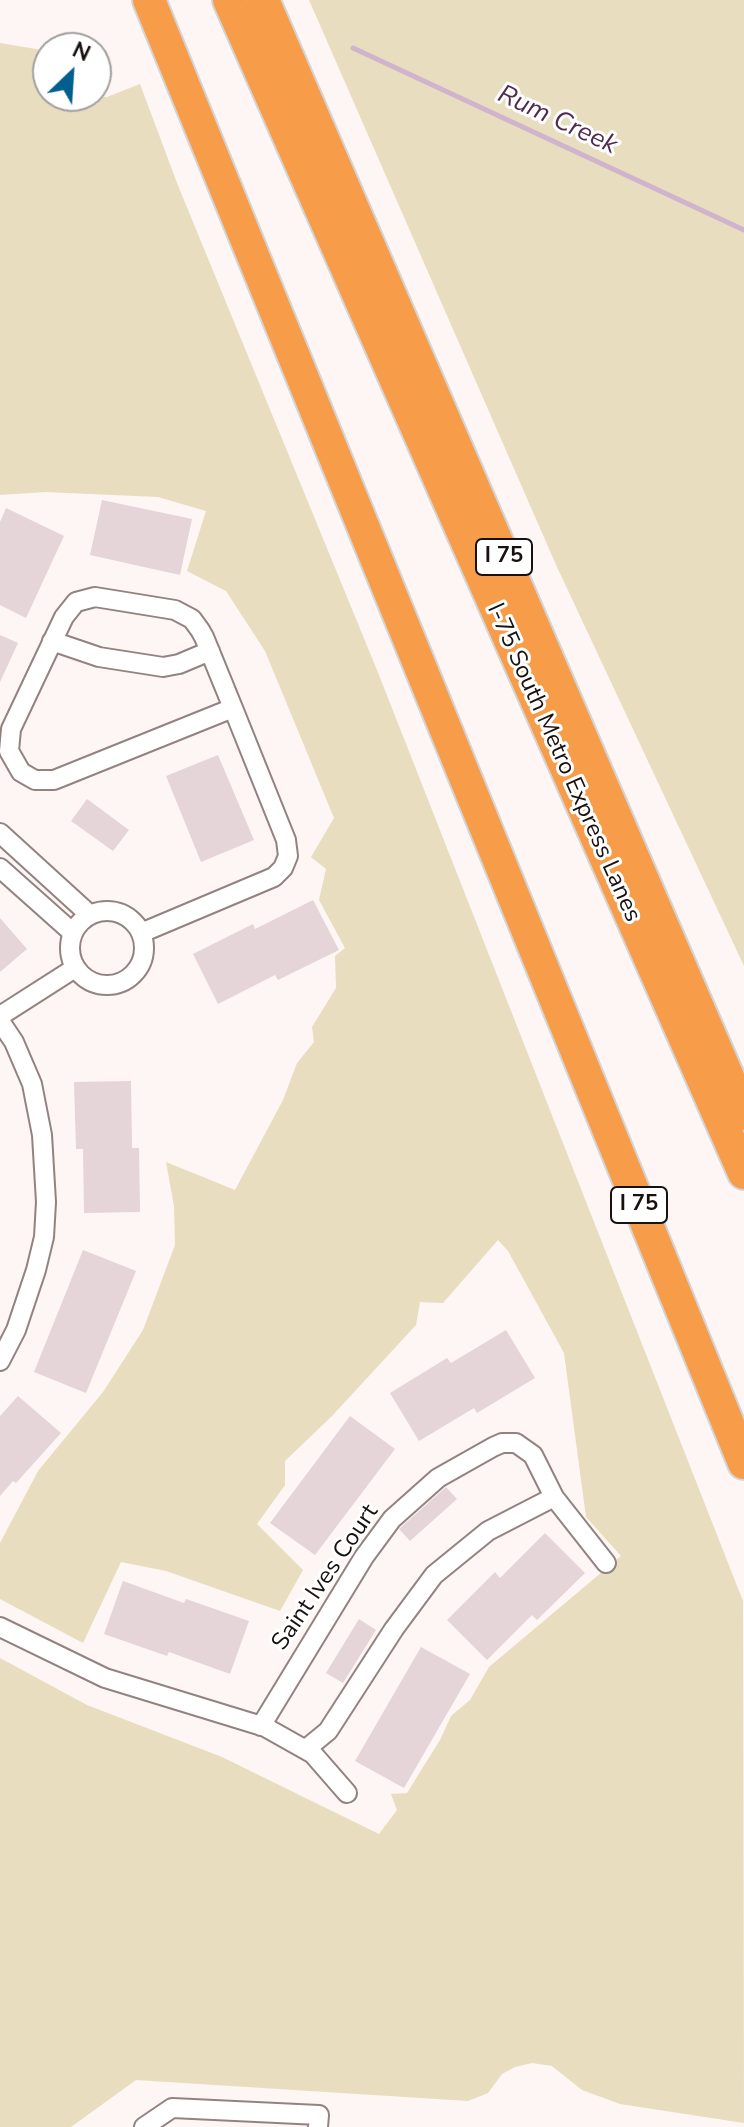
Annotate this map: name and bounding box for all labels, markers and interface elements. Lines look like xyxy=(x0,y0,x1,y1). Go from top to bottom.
north arrow xyxy=(32,32,112,112)
text: N xyxy=(67,35,95,69)
water label: Rum Creek xyxy=(492,80,622,162)
road number: I 75 xyxy=(476,539,532,575)
street label: I-75 South Metro Express Lanes xyxy=(480,599,646,927)
road number: I 75 xyxy=(611,1187,667,1223)
street label: Saint Ives Court xyxy=(267,1500,385,1656)

